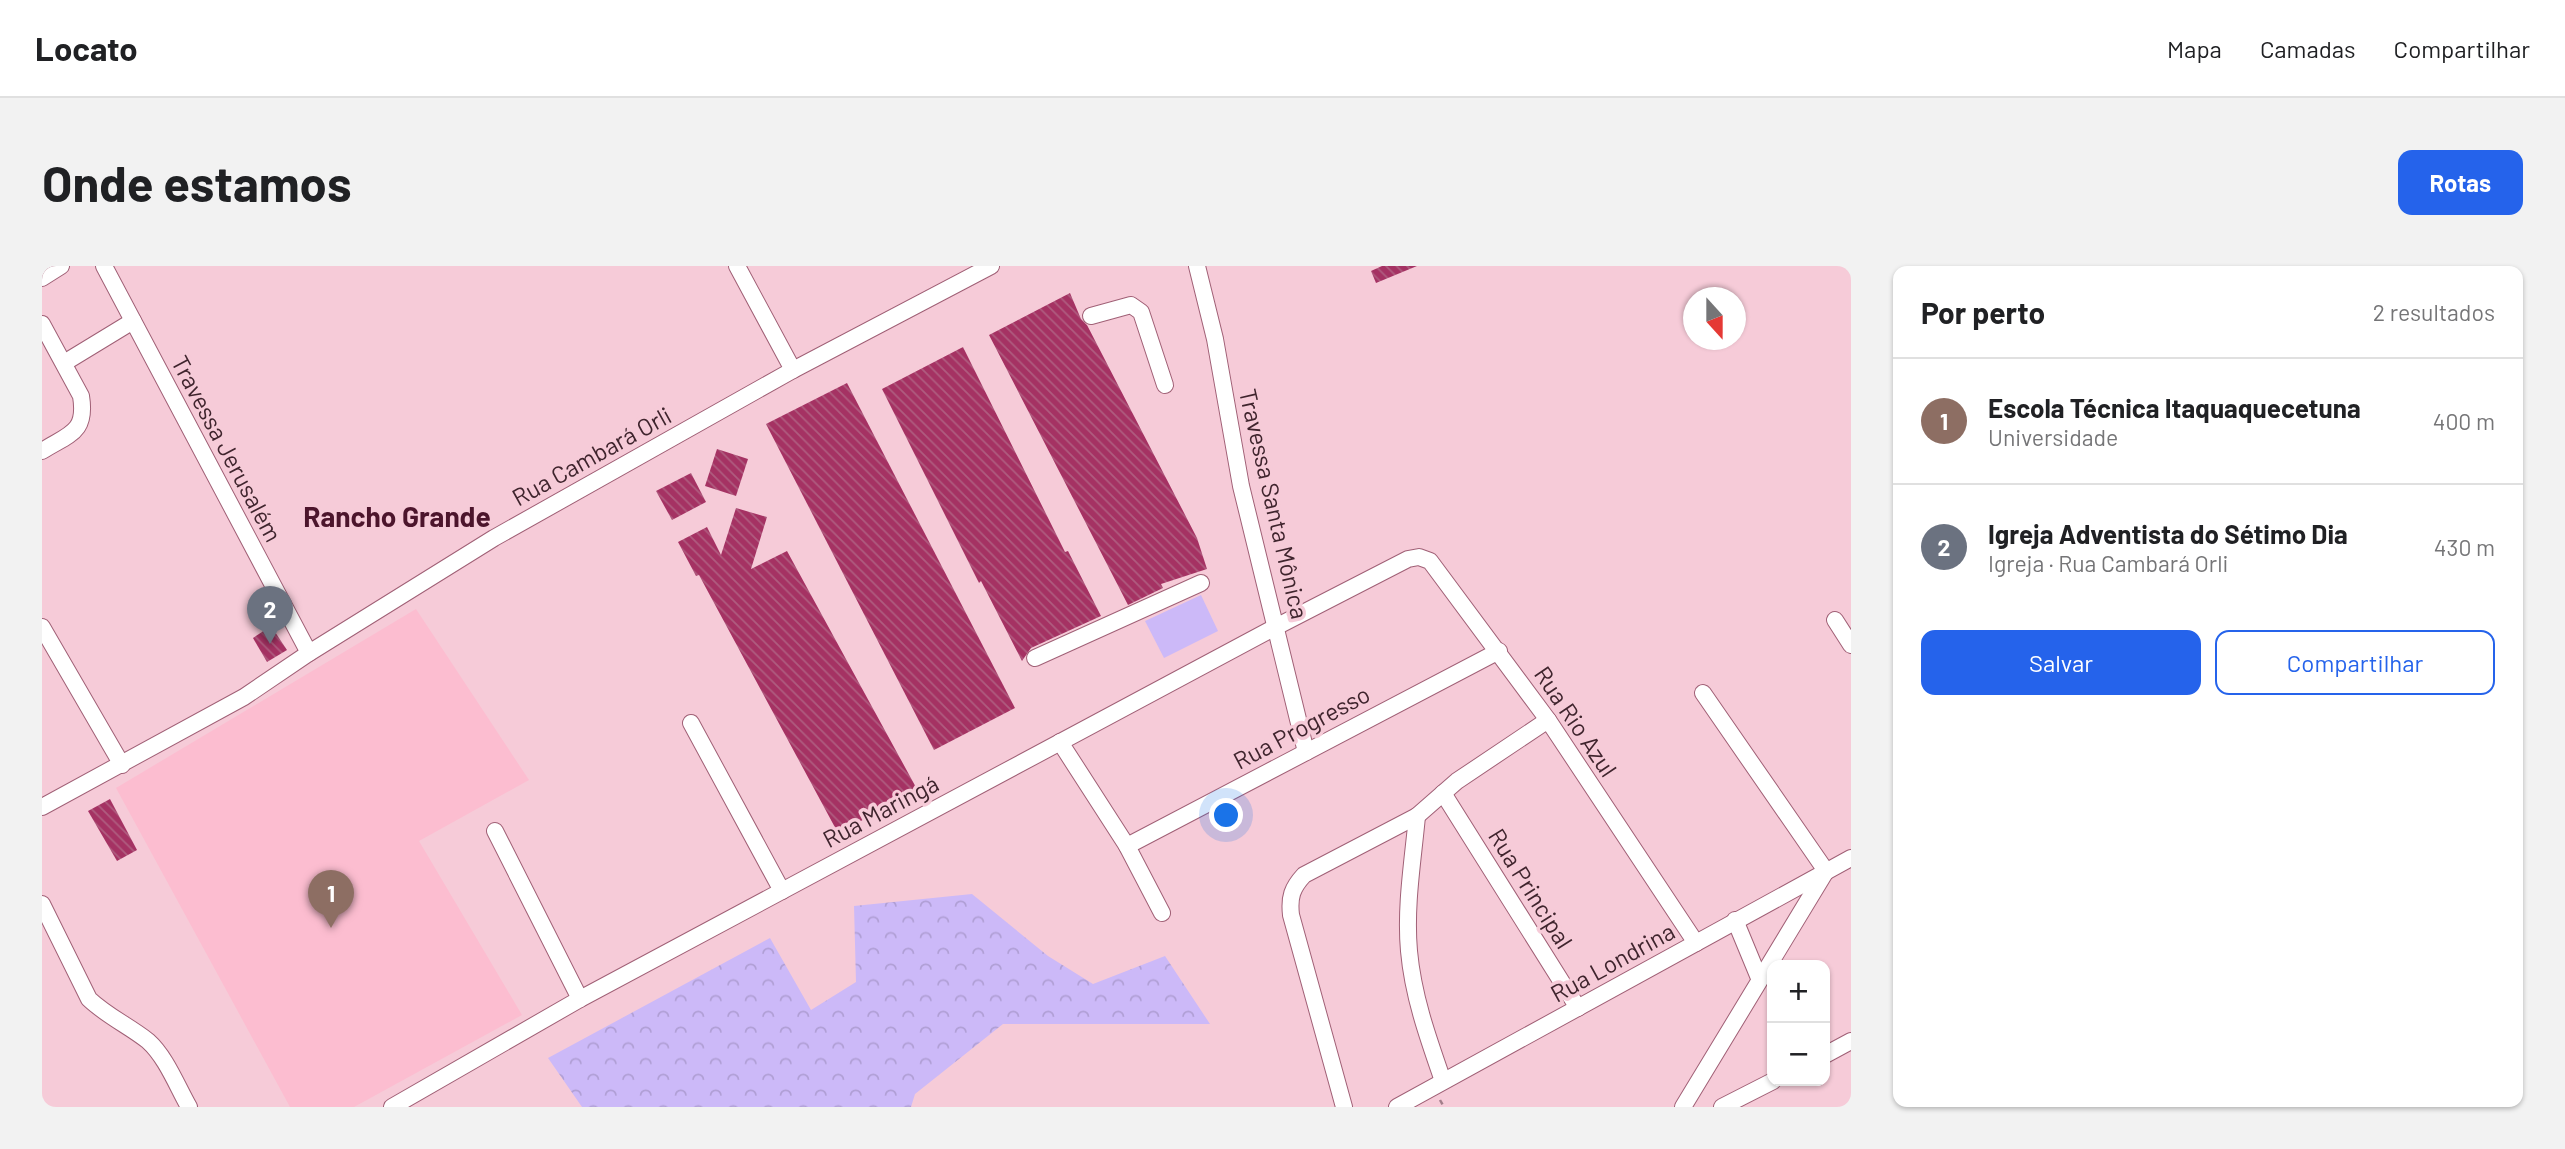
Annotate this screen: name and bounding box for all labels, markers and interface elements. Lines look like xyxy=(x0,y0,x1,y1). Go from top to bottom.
text: Locato xyxy=(35,28,138,68)
text: Mapa xyxy=(2167,34,2222,63)
text: Camadas xyxy=(2260,34,2356,63)
text: Compartilhar xyxy=(2394,34,2530,63)
button: Rotas xyxy=(2398,150,2523,215)
text: Onde estamos xyxy=(42,153,351,212)
north arrow xyxy=(1683,287,1746,350)
text: Por perto xyxy=(1921,294,2045,330)
text: 2 resultados xyxy=(2373,298,2495,326)
street label: Travessa Jerusalém xyxy=(166,350,289,546)
street label: Travessa Santa Mônica xyxy=(1234,386,1315,622)
text: Escola Técnica Itaquaquecetuna xyxy=(1988,392,2361,423)
street label: Rua Cambará Orli xyxy=(507,400,676,511)
text: 1 xyxy=(1940,407,1948,435)
text: 400 m xyxy=(2433,407,2495,435)
text: Universidade xyxy=(1988,423,2118,451)
district label: Rancho Grande xyxy=(303,499,491,533)
text: Igreja Adventista do Sétimo Dia xyxy=(1988,518,2348,549)
text: 2 xyxy=(1938,533,1950,561)
text: 430 m xyxy=(2434,533,2495,561)
text: Igreja · Rua Cambará Orli xyxy=(1988,549,2228,577)
pin: 2 xyxy=(247,586,293,644)
button: Salvar xyxy=(1921,630,2201,695)
button: Compartilhar xyxy=(2215,630,2495,695)
street label: Rua Rio Azul xyxy=(1529,660,1624,782)
street label: Rua Progresso xyxy=(1228,679,1374,775)
street label: Rua Maringá xyxy=(817,768,943,853)
your location xyxy=(1209,798,1243,832)
street label: Rua Principal xyxy=(1483,823,1580,954)
pin: 1 xyxy=(308,870,354,928)
street label: Rua Londrina xyxy=(1545,916,1679,1008)
map controls xyxy=(1767,960,1830,1086)
button: + xyxy=(1767,960,1830,1023)
button: − xyxy=(1767,1023,1830,1086)

